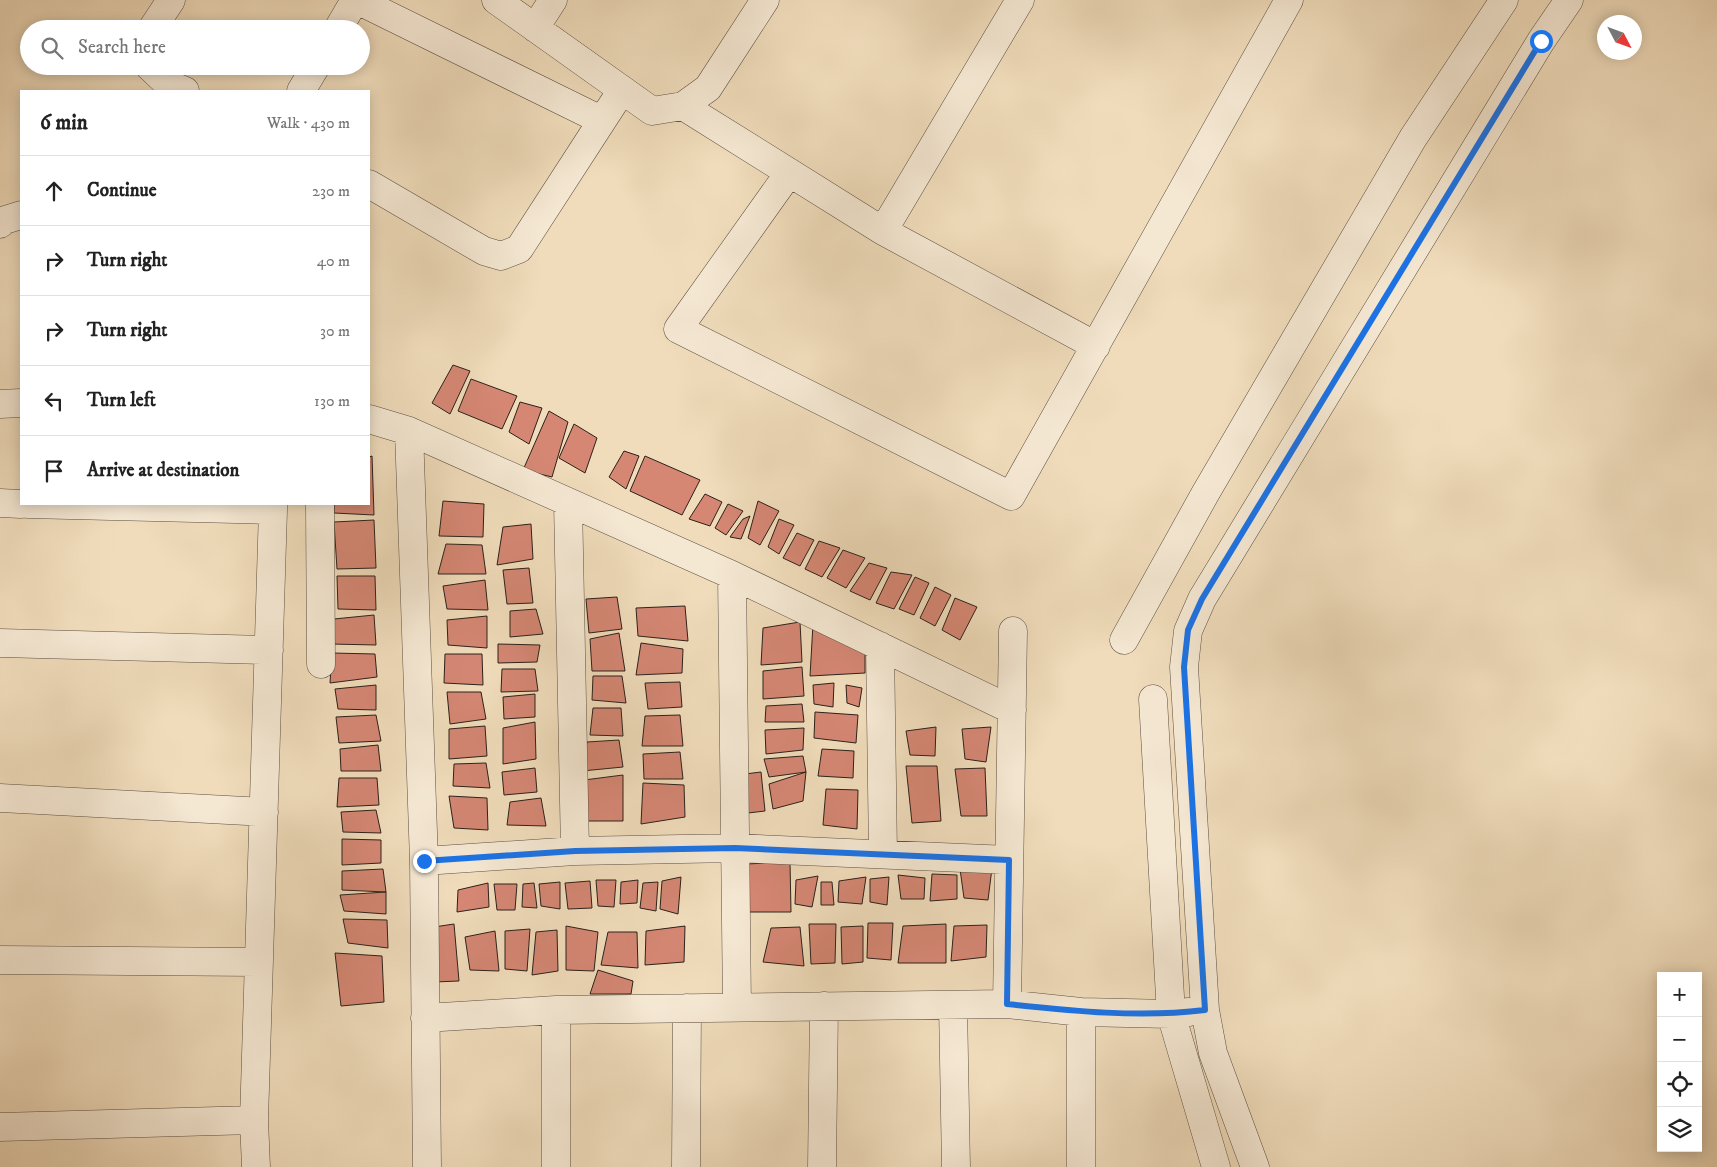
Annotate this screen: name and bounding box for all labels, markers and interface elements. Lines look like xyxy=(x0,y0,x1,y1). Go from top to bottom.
north arrow xyxy=(1597,15,1642,60)
search box xyxy=(20,20,370,75)
route start xyxy=(1530,30,1553,53)
icon: search xyxy=(38,34,66,62)
text: Search here xyxy=(78,36,166,59)
text: 6 min xyxy=(40,110,88,136)
text: Walk · 430 m xyxy=(267,113,350,133)
icon: ahead xyxy=(40,177,68,205)
text: Continue xyxy=(87,179,157,202)
text: 230 m xyxy=(312,181,350,201)
icon: right xyxy=(40,247,68,275)
text: Turn right xyxy=(87,249,167,272)
text: 40 m xyxy=(317,251,350,271)
icon: right xyxy=(40,317,68,345)
text: Turn right xyxy=(87,319,167,342)
text: 30 m xyxy=(320,321,350,341)
icon: left xyxy=(40,387,68,415)
text: Turn left xyxy=(87,389,156,412)
text: 130 m xyxy=(314,391,350,411)
icon: arrive xyxy=(40,457,68,485)
text: Arrive at destination xyxy=(87,459,239,482)
route end xyxy=(413,850,436,873)
map controls xyxy=(1657,972,1702,1152)
button: + xyxy=(1657,972,1702,1017)
button: − xyxy=(1657,1017,1702,1062)
button: locate xyxy=(1657,1062,1702,1107)
button: layers xyxy=(1657,1107,1702,1152)

